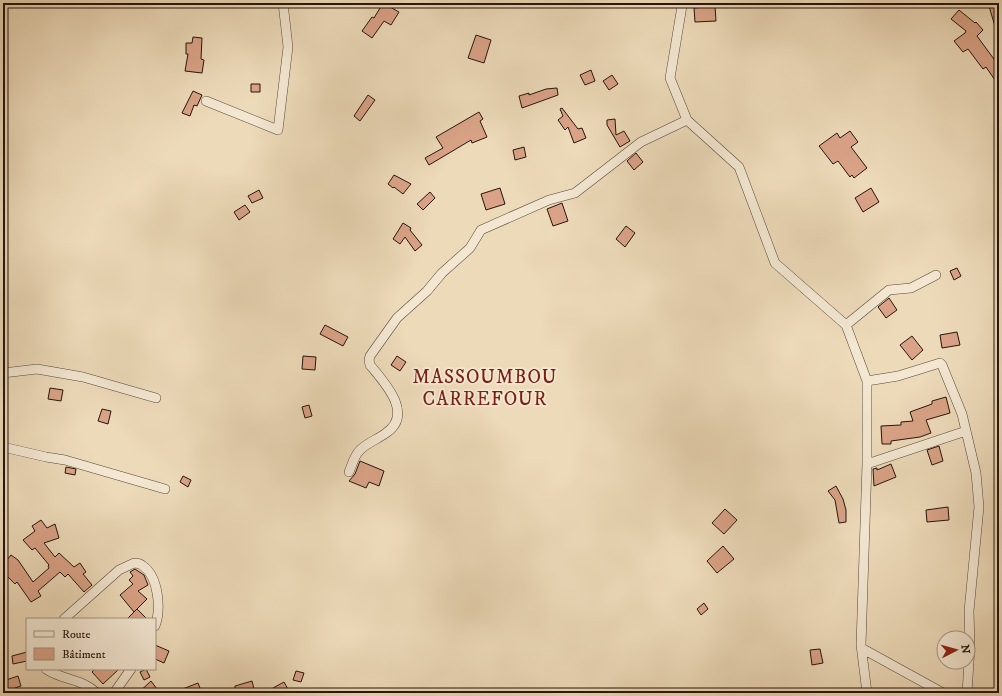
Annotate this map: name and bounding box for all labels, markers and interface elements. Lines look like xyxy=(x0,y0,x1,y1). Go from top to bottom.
district label: MASSOUMBOU CARREFOUR xyxy=(413,366,557,411)
legend xyxy=(26,618,156,670)
text: Route xyxy=(62,627,90,642)
north arrow xyxy=(936,630,976,670)
text: N xyxy=(958,644,972,654)
text: Bâtiment xyxy=(62,647,106,662)

